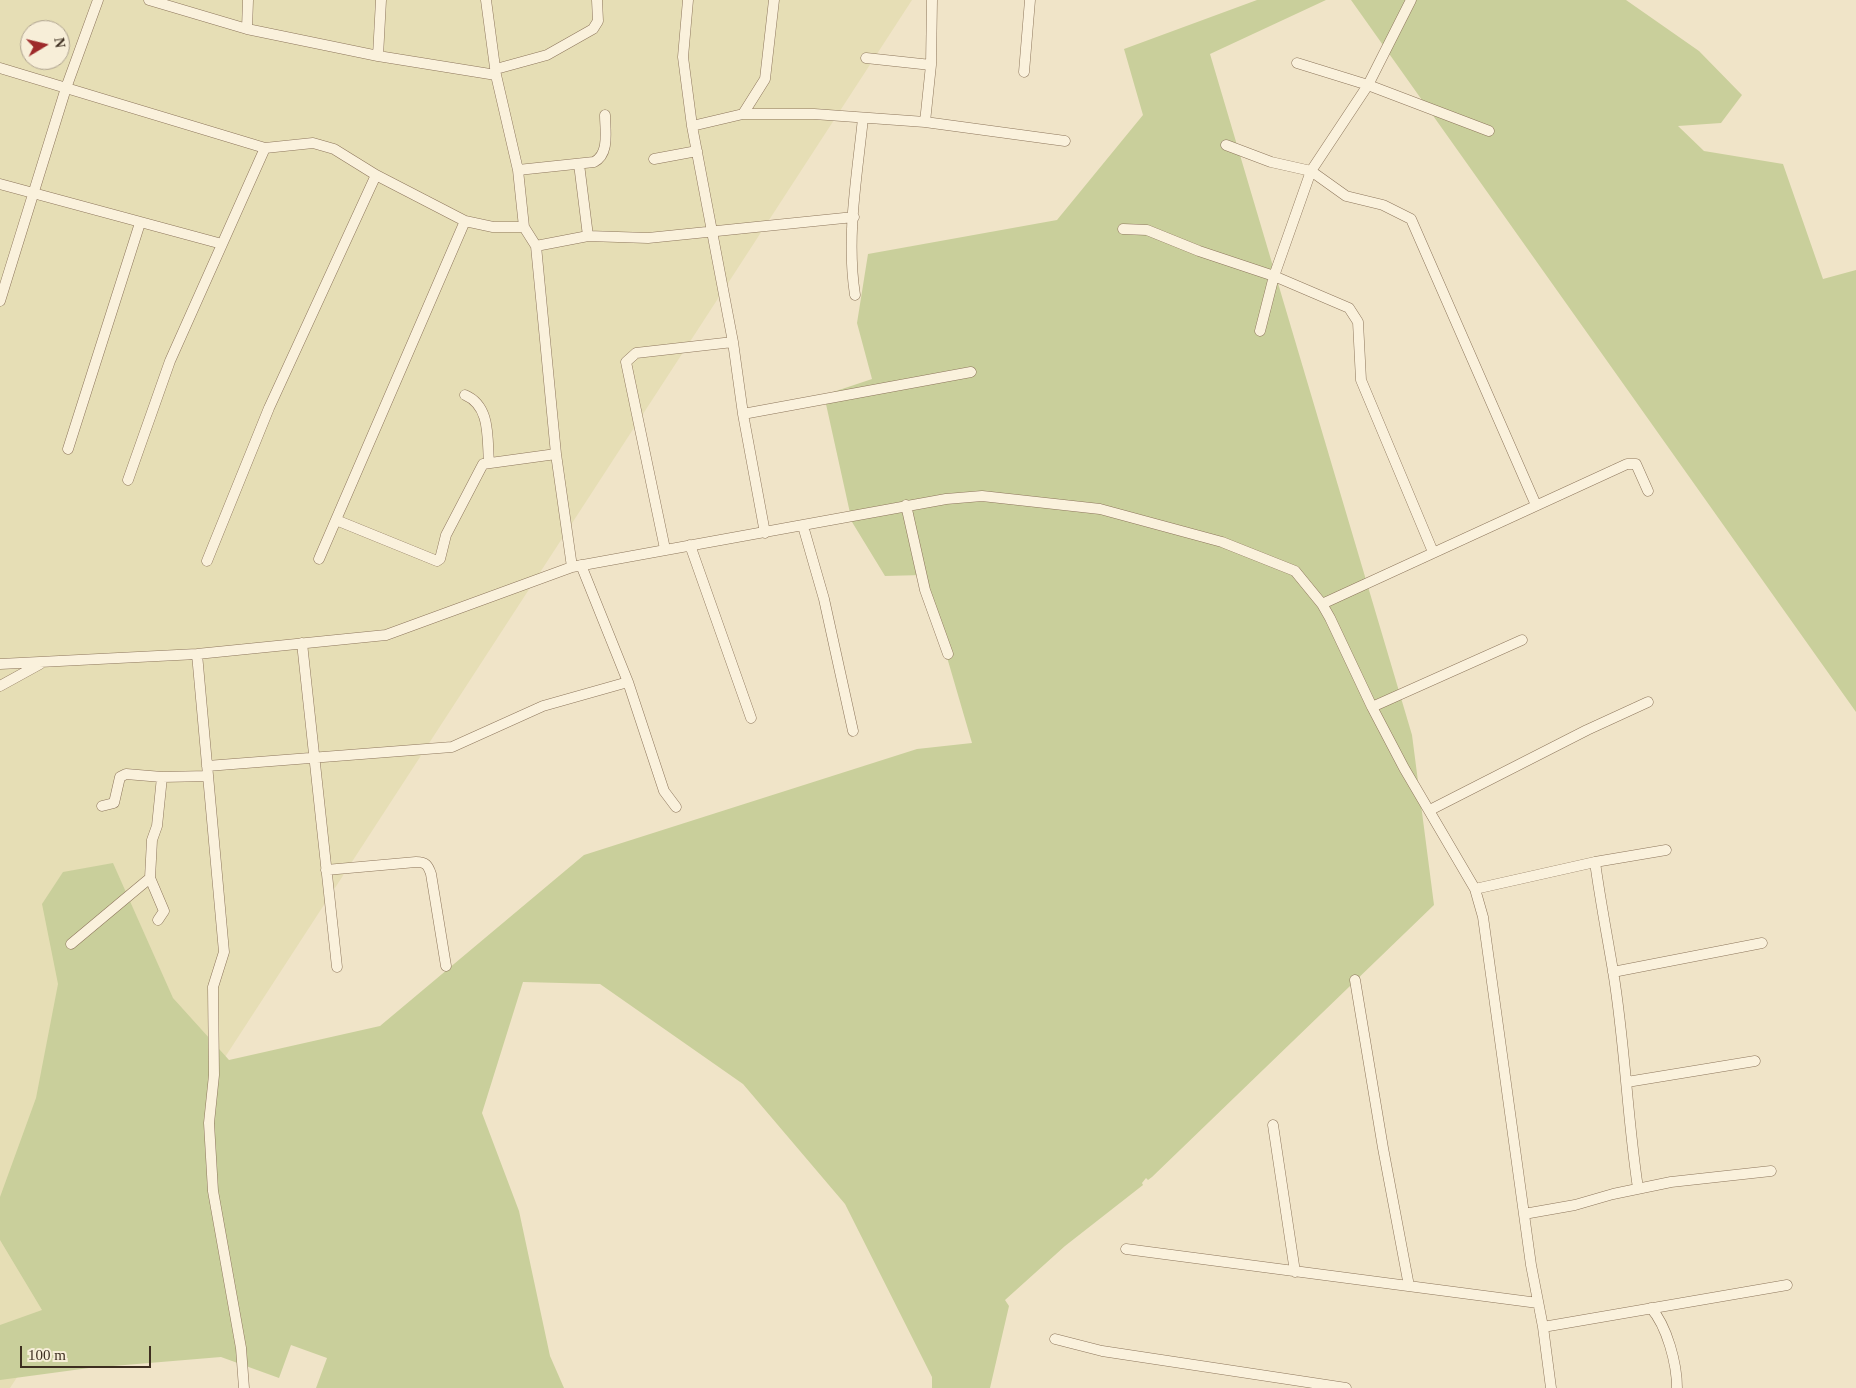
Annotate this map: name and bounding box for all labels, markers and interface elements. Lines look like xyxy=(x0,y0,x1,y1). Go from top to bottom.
north arrow xyxy=(20,20,70,70)
text: N xyxy=(51,37,68,49)
scale bar xyxy=(22,1336,154,1368)
text: 100 m xyxy=(28,1347,66,1363)

